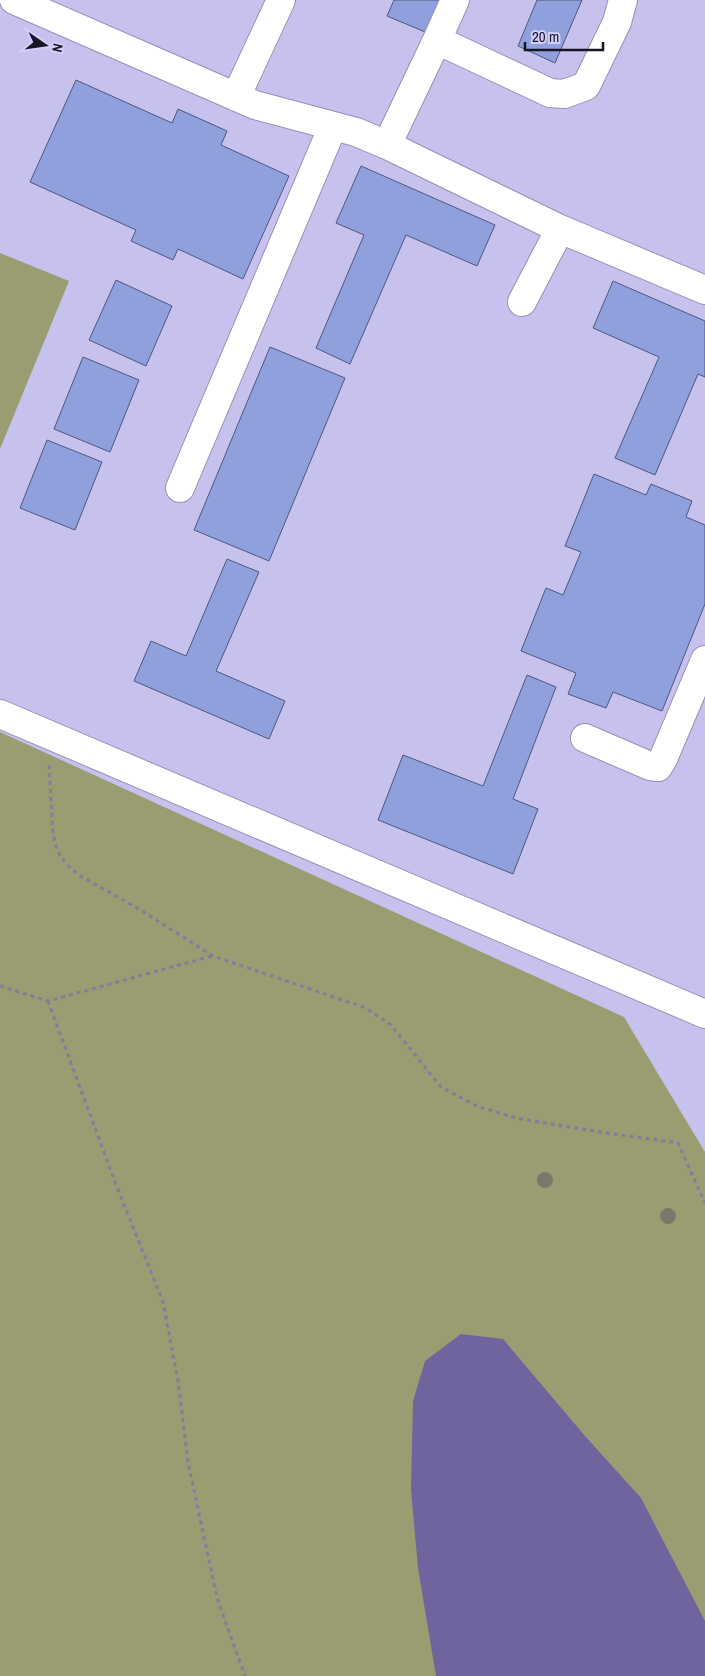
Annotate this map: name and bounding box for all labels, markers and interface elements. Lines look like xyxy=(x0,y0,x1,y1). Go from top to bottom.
north arrow xyxy=(20,20,70,70)
scale bar xyxy=(525,20,602,52)
text: 20 m xyxy=(532,26,559,47)
text: N xyxy=(48,42,67,54)

